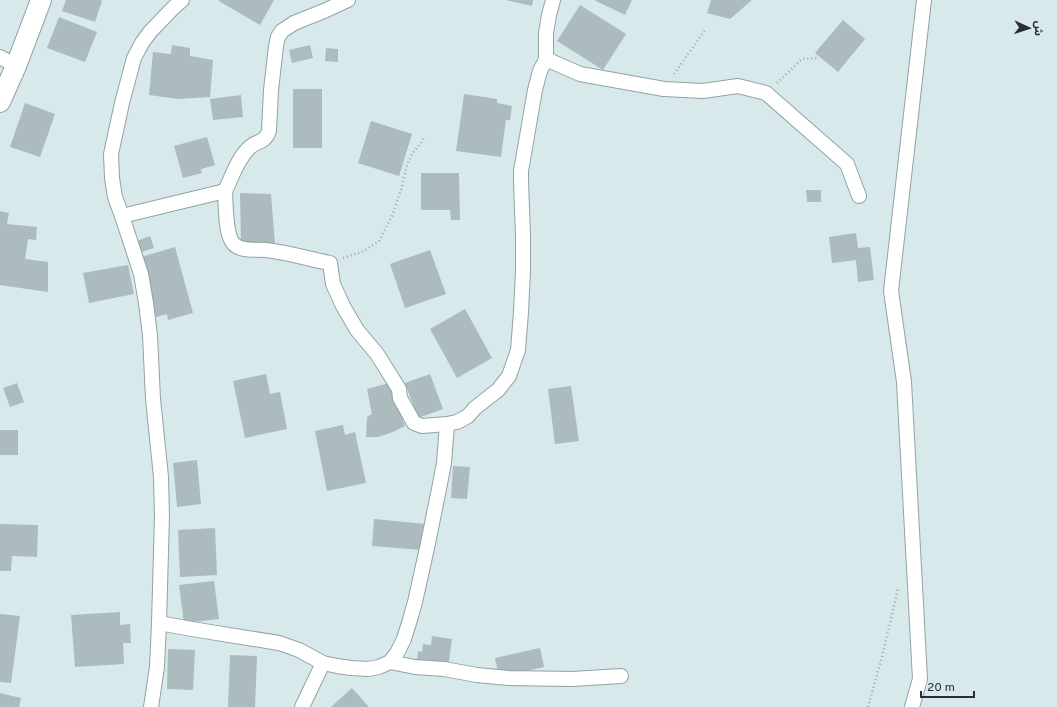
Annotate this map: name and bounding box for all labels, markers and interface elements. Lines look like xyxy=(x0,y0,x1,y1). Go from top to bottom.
north arrow xyxy=(1009,8,1049,48)
text: ش xyxy=(1031,21,1045,36)
scale bar xyxy=(921,673,974,699)
text: 20 m xyxy=(927,680,955,696)

